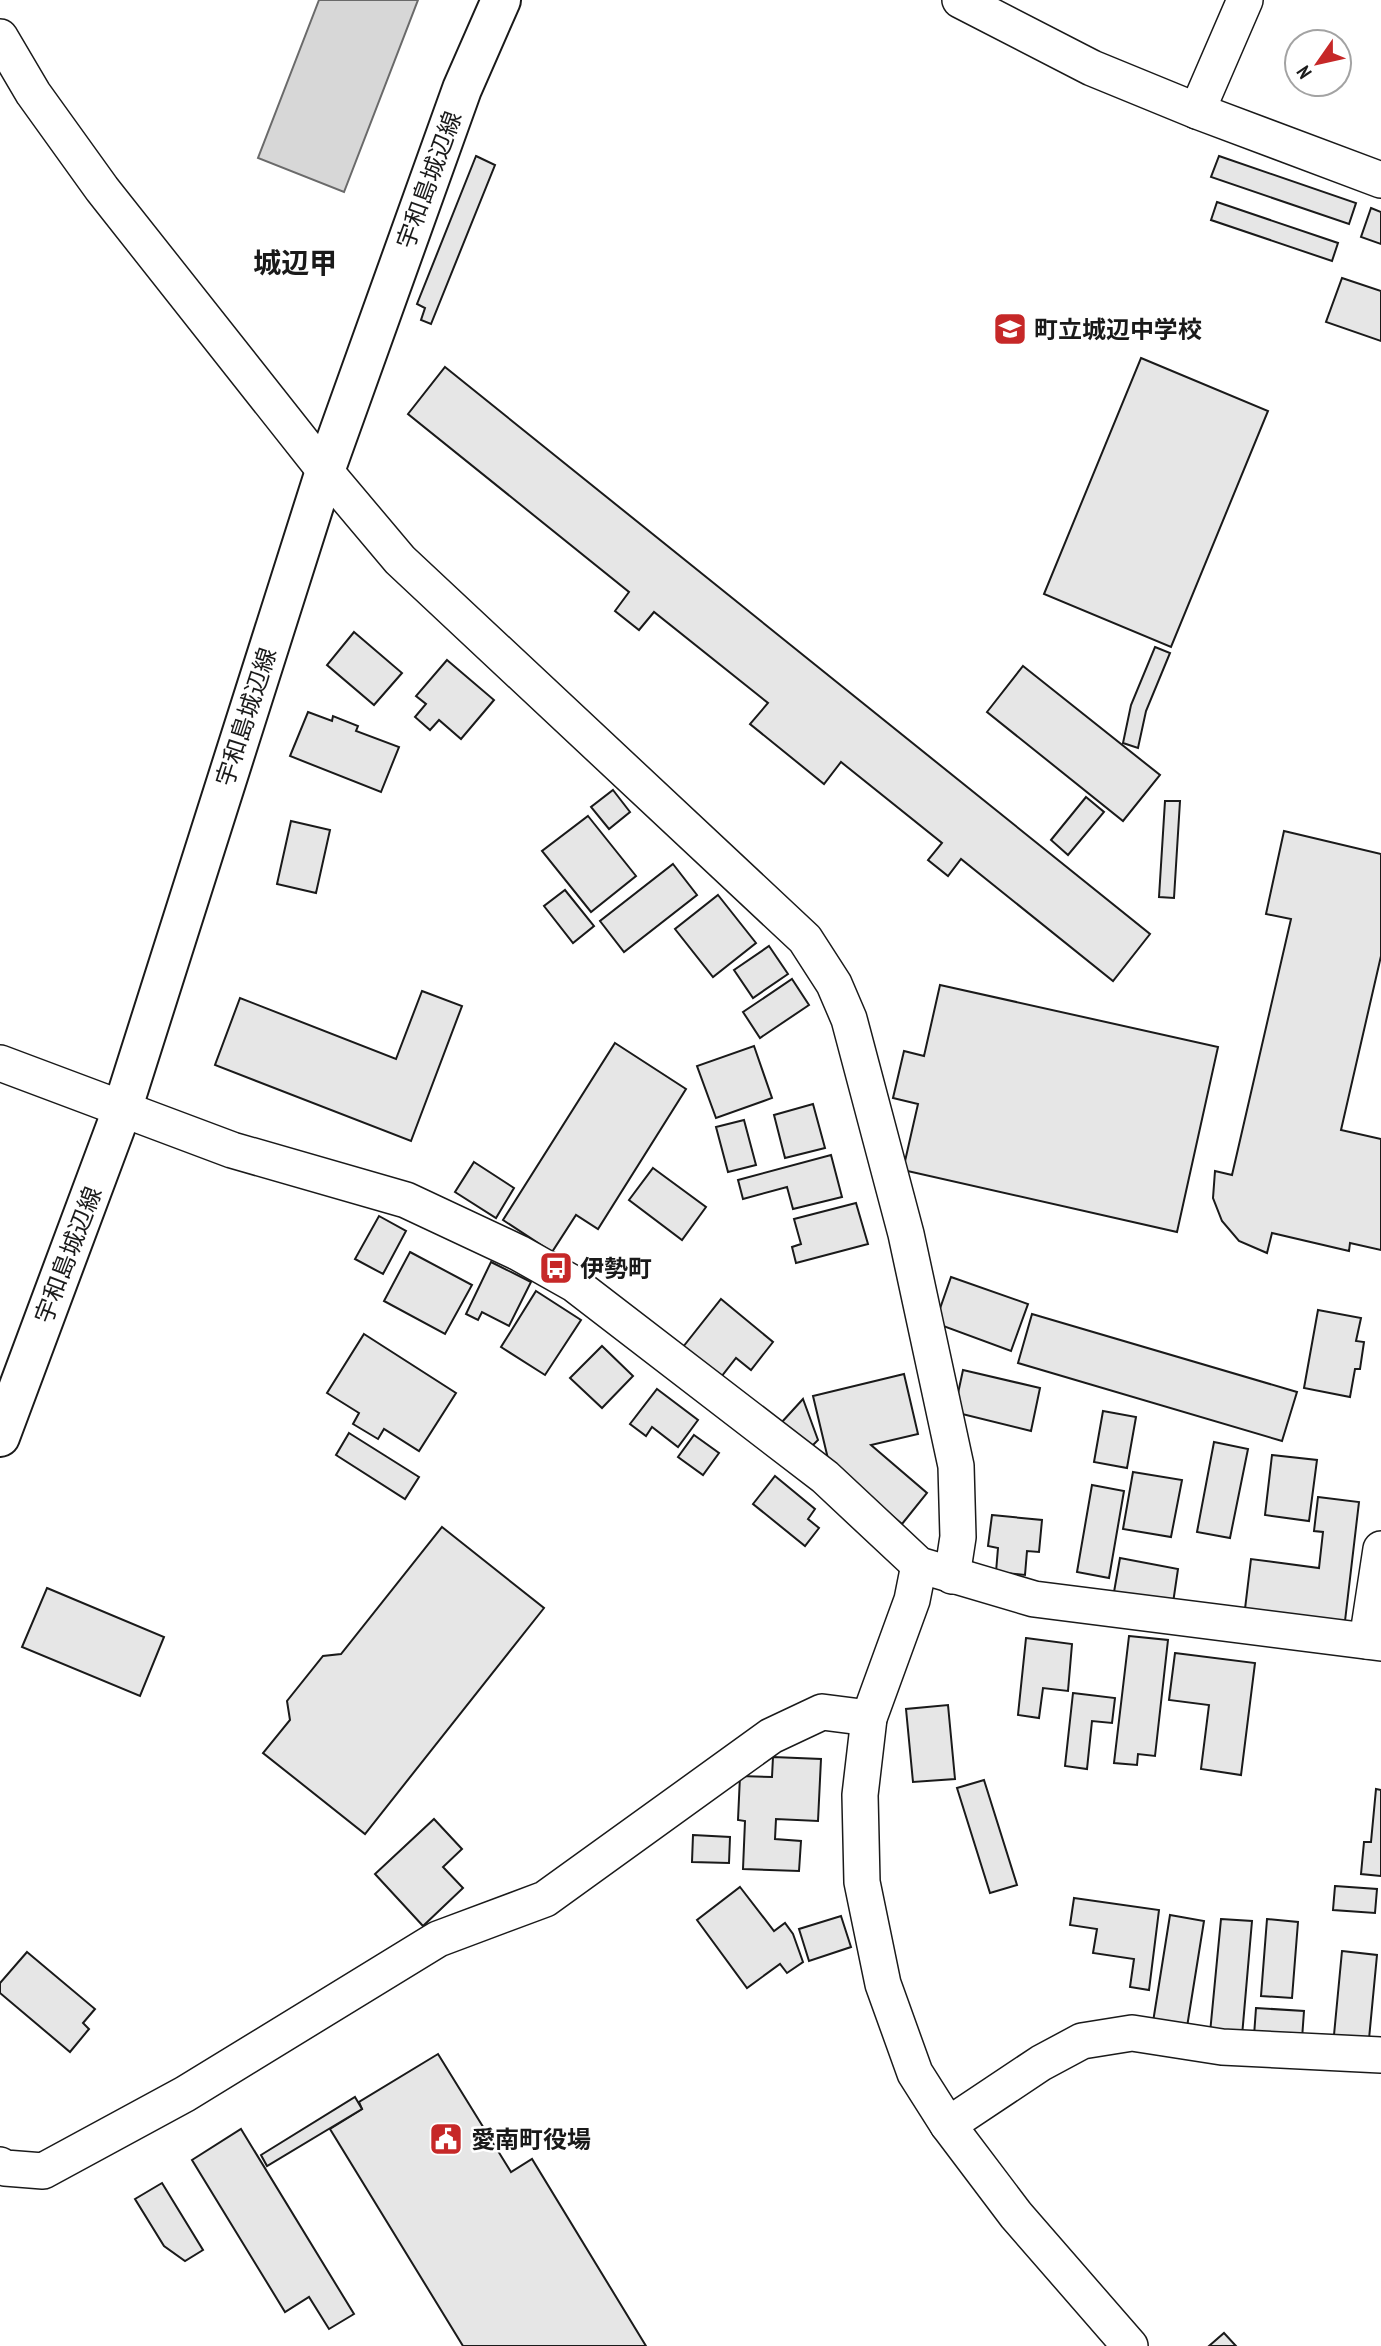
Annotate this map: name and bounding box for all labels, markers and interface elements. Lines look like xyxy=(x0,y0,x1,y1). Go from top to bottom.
north arrow xyxy=(1283,28,1353,98)
text: N xyxy=(1291,62,1317,83)
street label: 宇和島城辺線 xyxy=(390,107,468,253)
district label: 城辺甲 xyxy=(253,244,337,281)
school or university icon: 町立城辺中学校 xyxy=(991,310,1029,348)
place label: 町立城辺中学校 xyxy=(1034,314,1202,345)
street label: 宇和島城辺線 xyxy=(209,644,283,790)
street label: 宇和島城辺線 xyxy=(28,1182,108,1328)
bus stop icon: 伊勢町 xyxy=(537,1249,575,1287)
place label: 伊勢町 xyxy=(580,1253,652,1284)
public building icon: 愛南町役場 xyxy=(427,2120,465,2158)
place label: 愛南町役場 xyxy=(471,2124,591,2155)

